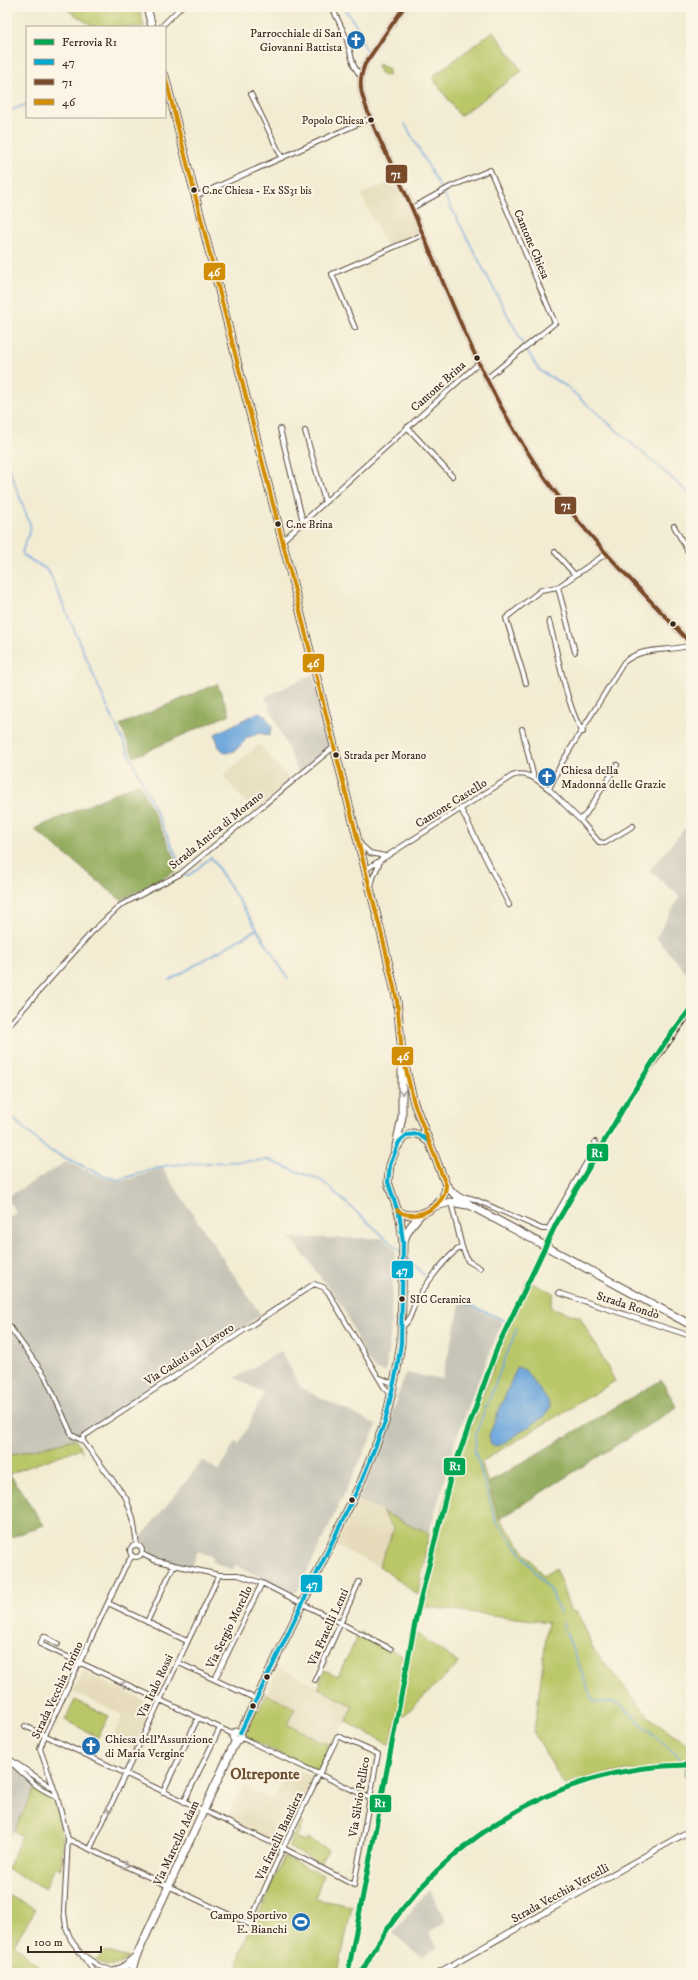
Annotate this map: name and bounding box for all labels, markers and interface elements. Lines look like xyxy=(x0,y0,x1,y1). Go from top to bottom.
legend xyxy=(26,26,166,118)
place label: Parrocchiale di San Giovanni Battista xyxy=(250,26,343,55)
church icon: Parrocchiale di San Giovanni Battista xyxy=(345,29,367,51)
text: Ferrovia R1 xyxy=(62,35,117,50)
text: 47 xyxy=(62,55,75,70)
text: 71 xyxy=(62,75,73,90)
text: 46 xyxy=(62,95,76,110)
place label: Popolo Chiesa xyxy=(302,114,364,128)
marker: Popolo Chiesa xyxy=(366,115,376,125)
line badge: 71 xyxy=(385,164,408,184)
text: 71 xyxy=(391,168,401,182)
place label: C.ne Chiesa - Ex SS31 bis xyxy=(202,184,312,198)
marker: C.ne Chiesa - Ex SS31 bis xyxy=(189,185,199,195)
street label: Cantone Chiesa xyxy=(510,207,553,282)
line badge: 46 xyxy=(203,262,226,281)
text: 46 xyxy=(207,266,221,280)
unlabelled marker xyxy=(472,353,482,363)
street label: Cantone Brina xyxy=(408,357,470,415)
line badge: 71 xyxy=(554,496,577,515)
text: 71 xyxy=(561,499,571,513)
place label: C.ne Brina xyxy=(286,518,333,532)
marker: C.ne Brina xyxy=(273,519,283,529)
unlabelled marker xyxy=(668,619,678,629)
line badge: 46 xyxy=(302,653,325,673)
text: 46 xyxy=(306,657,320,671)
place label: Strada per Morano xyxy=(344,749,426,763)
marker: Strada per Morano xyxy=(331,750,341,760)
place label: Chiesa della Madonna delle Grazie xyxy=(561,763,666,792)
church icon: Chiesa della Madonna delle Grazie xyxy=(536,766,558,788)
street label: Cantone Castello xyxy=(413,775,490,831)
street label: Strada Antica di Morano xyxy=(166,788,267,873)
line badge: 46 xyxy=(391,1046,414,1066)
text: 46 xyxy=(396,1050,410,1064)
one-way arrow xyxy=(398,1089,406,1095)
line badge: R1 xyxy=(586,1143,609,1162)
text: R1 xyxy=(591,1147,603,1161)
line badge: 47 xyxy=(391,1260,414,1279)
text: 47 xyxy=(395,1264,408,1278)
street label: Strada Rondò xyxy=(595,1288,661,1323)
place label: SIC Ceramica xyxy=(410,1293,471,1307)
marker: SIC Ceramica xyxy=(397,1294,407,1304)
street label: Via Caduti sul Lavoro xyxy=(141,1320,237,1389)
line badge: R1 xyxy=(443,1457,466,1476)
text: R1 xyxy=(449,1460,461,1474)
unlabelled marker xyxy=(347,1495,357,1505)
line badge: 47 xyxy=(300,1574,323,1593)
text: 47 xyxy=(305,1578,318,1592)
street label: Via Sergio Morello xyxy=(202,1583,256,1672)
street label: Via Fratelli Lenti xyxy=(304,1586,352,1669)
street label: Strada Vecchia Torino xyxy=(28,1639,87,1741)
street label: Via Italo Rossi xyxy=(134,1652,177,1721)
unlabelled marker xyxy=(262,1672,272,1682)
one-way arrow xyxy=(121,1680,128,1688)
unlabelled marker xyxy=(248,1701,258,1711)
place label: Chiesa dell'Assunzione di Maria Vergine xyxy=(105,1732,213,1761)
church icon: Chiesa dell'Assunzione di Maria Vergine xyxy=(80,1735,102,1757)
street label: Via Silvio Pellico xyxy=(346,1756,373,1839)
district label: Oltreponte xyxy=(230,1764,300,1784)
street label: Via fratelli Bandiera xyxy=(252,1789,307,1884)
line badge: R1 xyxy=(369,1794,392,1813)
text: R1 xyxy=(374,1797,386,1811)
street label: Via Marcello Adam xyxy=(150,1798,203,1889)
one-way arrow xyxy=(106,1805,114,1813)
street label: Strada Vecchia Vercelli xyxy=(509,1860,612,1927)
one-way arrow xyxy=(122,1861,129,1869)
place label: Campo Sportivo E. Bianchi xyxy=(210,1908,287,1937)
sports icon: Campo Sportivo E. Bianchi xyxy=(290,1911,312,1933)
scale bar xyxy=(28,1928,101,1954)
text: 100 m xyxy=(34,1935,63,1950)

